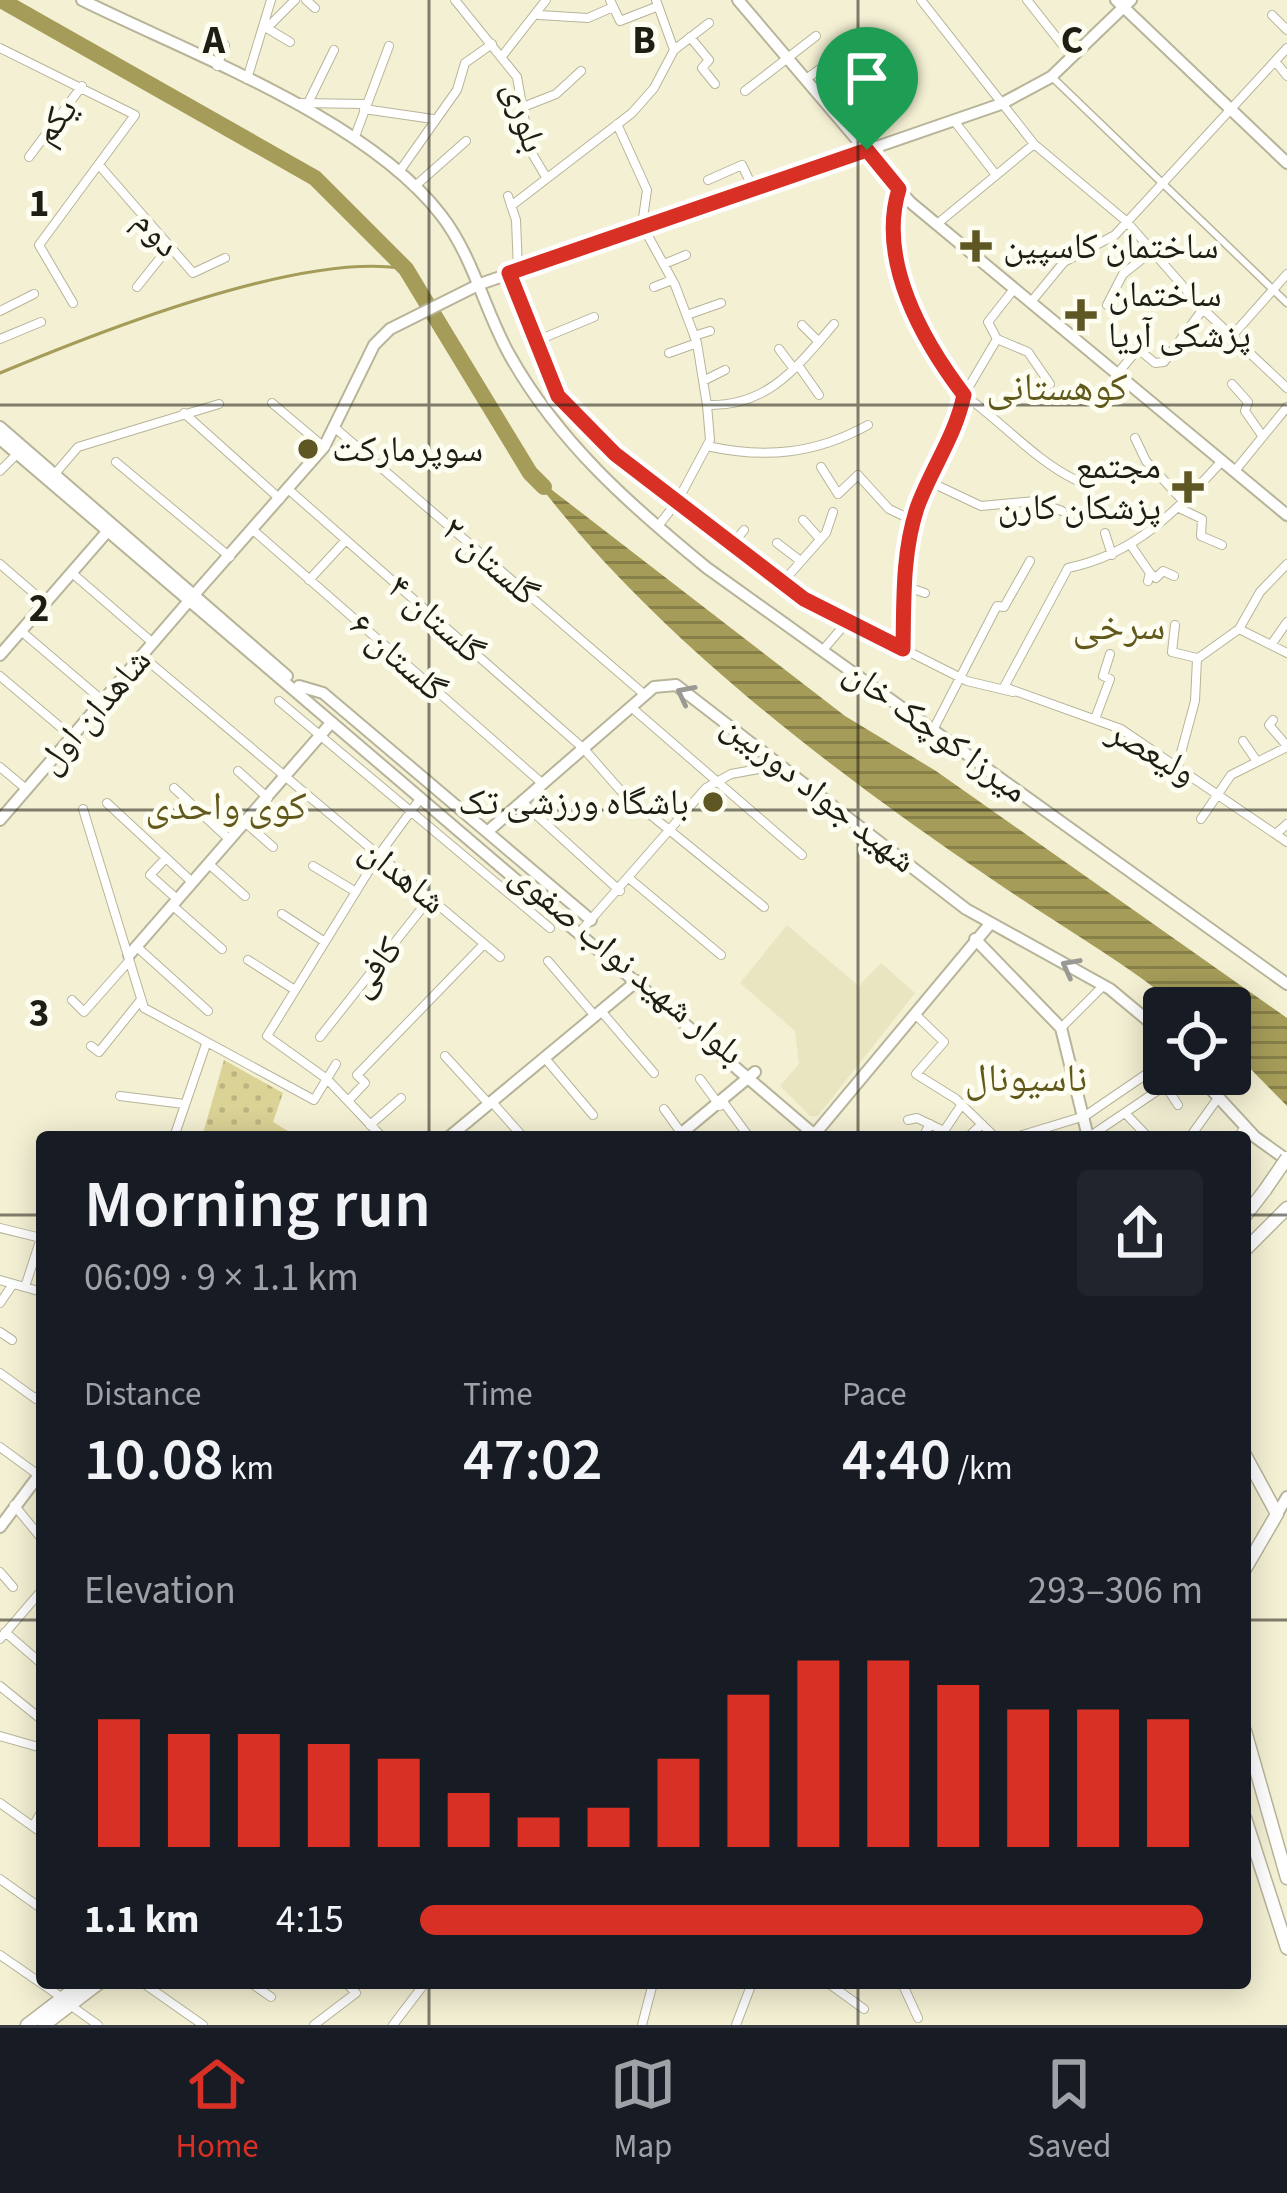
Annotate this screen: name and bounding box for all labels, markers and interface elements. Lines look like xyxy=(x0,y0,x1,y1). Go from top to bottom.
text: A xyxy=(202,13,226,69)
text: B xyxy=(632,13,656,69)
text: C xyxy=(1061,13,1083,69)
pin xyxy=(816,27,918,150)
icon: arrive xyxy=(834,45,900,111)
street label: بلوری xyxy=(490,75,560,159)
street label: یکم xyxy=(20,87,90,155)
text: 1 xyxy=(29,176,49,232)
street label: دوم xyxy=(122,198,192,268)
place label: ساختمان کاسپین xyxy=(1003,221,1219,272)
marker: ساختمان کاسپین xyxy=(960,230,992,262)
place label: ساختمان پزشکی آریا xyxy=(1108,269,1251,361)
marker: ساختمان پزشکی آریا xyxy=(1065,299,1097,331)
district label: کوهستانی xyxy=(986,360,1128,416)
place label: سوپرمارکت xyxy=(332,424,483,475)
marker: سوپرمارکت xyxy=(295,436,321,462)
place label: مجتمع پزشکان کارن xyxy=(997,441,1161,533)
marker: مجتمع پزشکان کارن xyxy=(1172,471,1204,503)
street label: گلستان ۲ xyxy=(430,504,550,618)
street label: گلستان ۴ xyxy=(376,562,496,676)
text: 2 xyxy=(29,581,49,637)
district label: سرخی xyxy=(1072,599,1166,655)
street label: گلستان ۶ xyxy=(338,600,458,714)
street label: شاهدان اول xyxy=(25,637,163,785)
street label: میرزا کوچک خان xyxy=(833,647,1039,815)
one-way arrow xyxy=(676,685,697,708)
street label: شهید جواد دوربین xyxy=(711,701,927,885)
street label: ولیعصر xyxy=(1097,706,1206,798)
place label: باشگاه ورزشی تک xyxy=(458,777,689,828)
district label: کوی واحدی xyxy=(145,779,307,835)
marker: باشگاه ورزشی تک xyxy=(700,789,726,815)
street label: شاهدان xyxy=(349,825,457,927)
street label: بلوار شهید نواب صفوی xyxy=(499,851,755,1077)
street label: کافی xyxy=(335,926,415,1008)
one-way arrow xyxy=(1060,958,1082,981)
text: 3 xyxy=(29,986,49,1042)
map controls xyxy=(1143,987,1251,1095)
button: locate xyxy=(1143,987,1251,1095)
district label: ناسیونال xyxy=(965,1051,1087,1107)
text: Morning run xyxy=(84,1158,431,1252)
button: share xyxy=(1077,1170,1203,1296)
text: 06:09 · 9 × 1.1 km xyxy=(84,1250,359,1306)
text: Distance xyxy=(84,1371,201,1418)
text: Time xyxy=(463,1371,533,1418)
text: Pace xyxy=(842,1371,907,1418)
text: 10.08 xyxy=(84,1418,224,1503)
text: 47:02 xyxy=(463,1418,603,1503)
text: 4:40 xyxy=(842,1418,951,1503)
text: km xyxy=(224,1445,274,1492)
text: /km xyxy=(951,1445,1013,1492)
text: Elevation xyxy=(84,1563,236,1619)
text: 293–306 m xyxy=(1028,1563,1203,1619)
text: 1.1 km xyxy=(84,1892,199,1948)
text: 4:15 xyxy=(276,1892,344,1948)
tab: Home xyxy=(176,2051,259,2170)
tab: Map xyxy=(610,2051,676,2170)
tab: Saved xyxy=(1027,2051,1111,2170)

